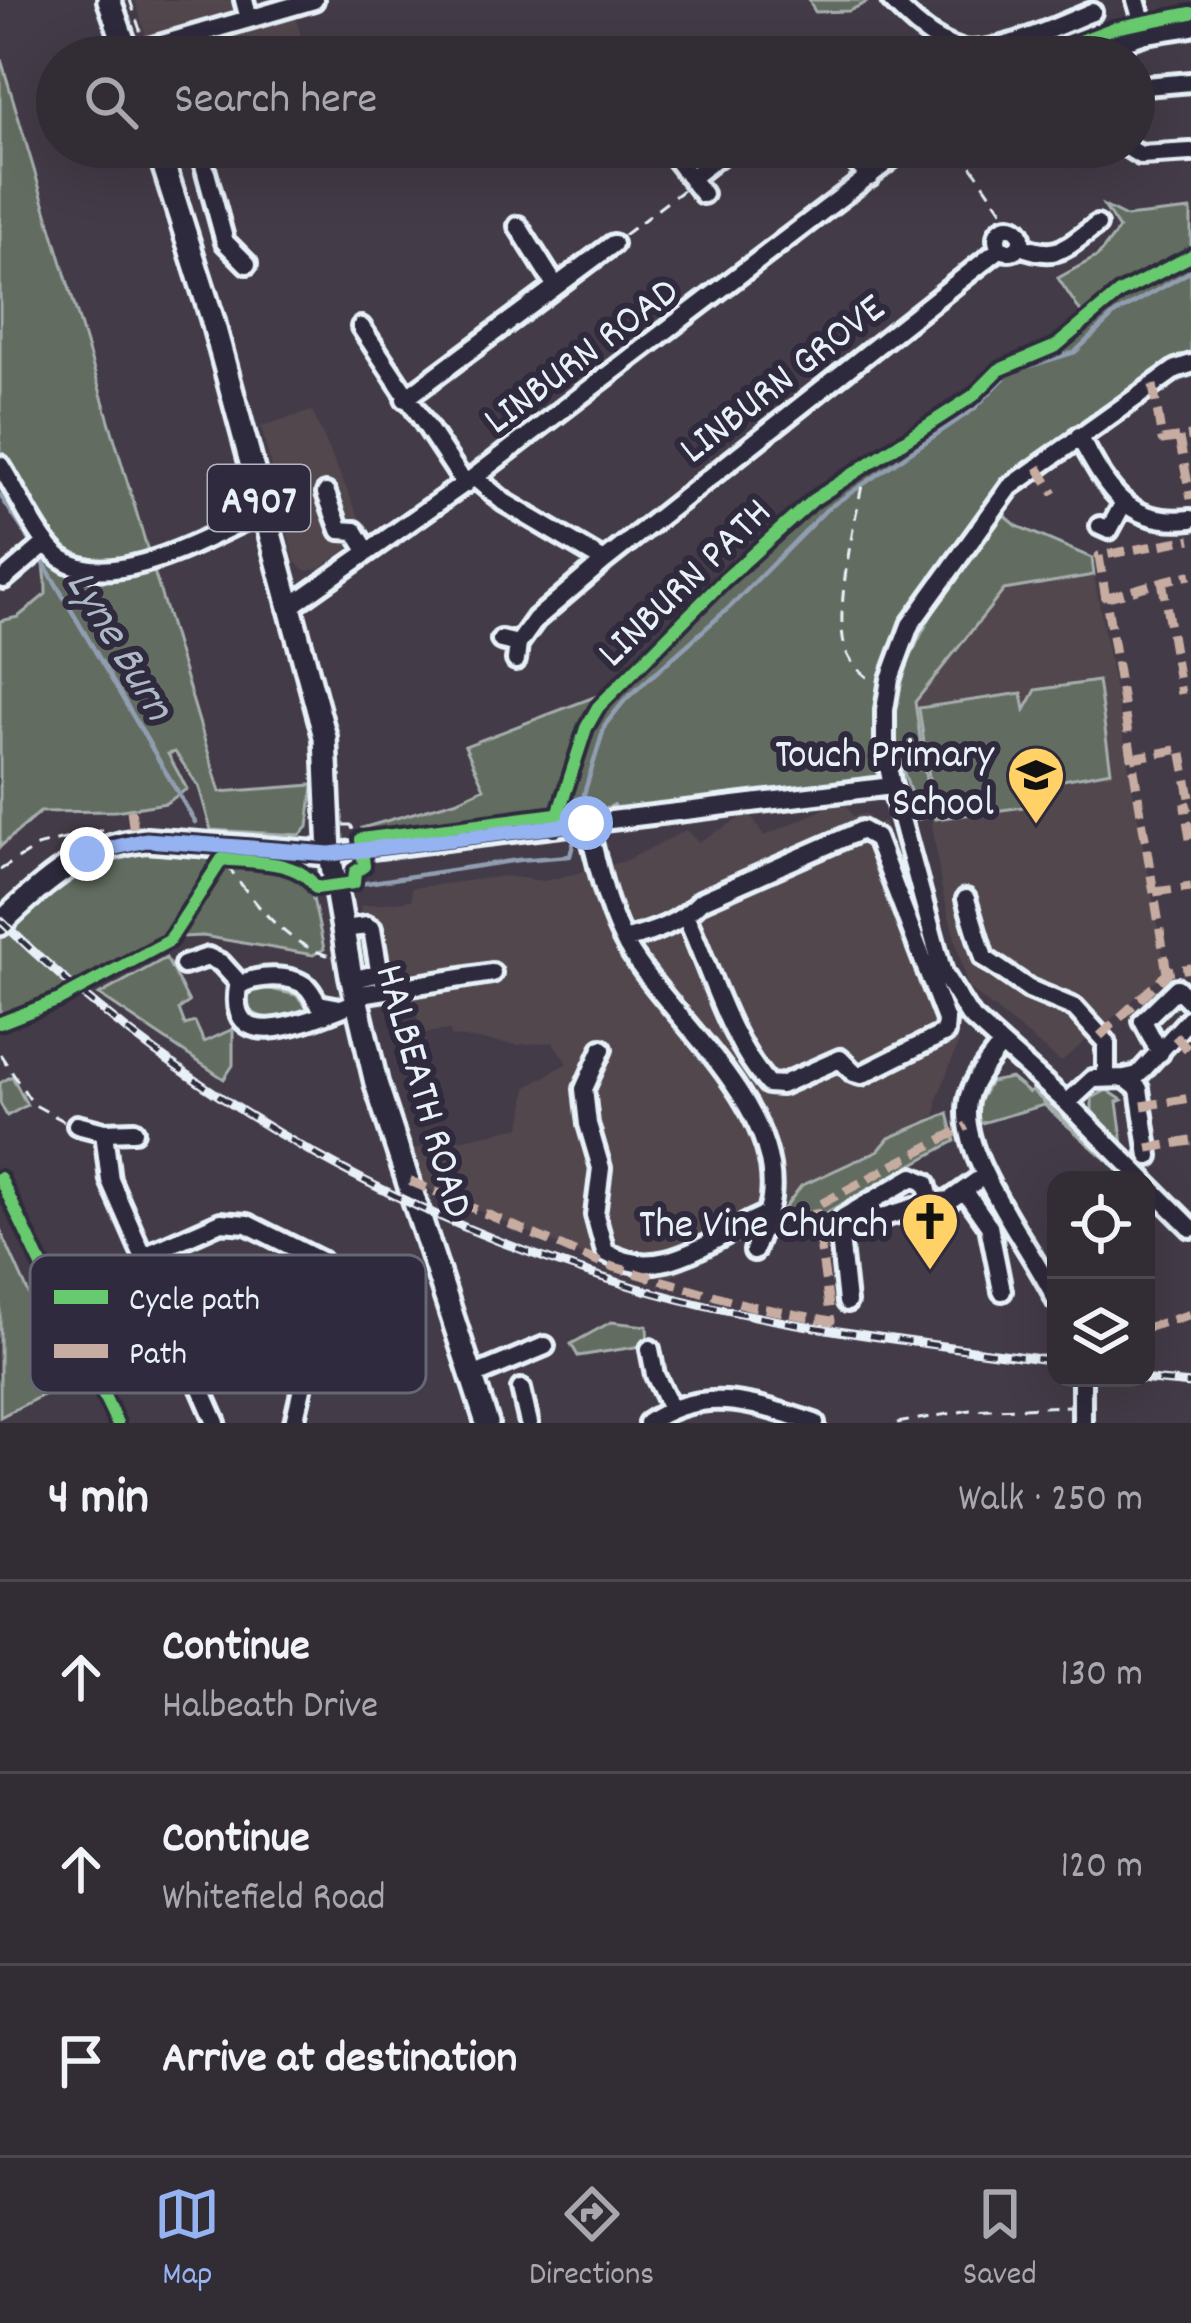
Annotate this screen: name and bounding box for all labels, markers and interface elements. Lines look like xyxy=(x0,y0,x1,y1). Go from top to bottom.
search box xyxy=(36,36,1155,168)
icon: search xyxy=(78,69,144,135)
text: Search here xyxy=(174,70,377,134)
street label: LINBURN ROAD xyxy=(473,265,694,452)
street label: LINBURN GROVE xyxy=(669,282,900,481)
road number: A907 xyxy=(208,465,310,531)
street label: LINBURN PATH xyxy=(586,486,788,684)
water label: Lyne Burn xyxy=(47,559,188,735)
place label: Touch Primary School xyxy=(775,728,995,836)
school or university icon: Touch Primary School xyxy=(1005,744,1067,826)
route start xyxy=(559,796,613,850)
route end xyxy=(60,827,114,881)
street label: HALBEATH ROAD xyxy=(356,958,485,1225)
map controls xyxy=(1047,1171,1155,1387)
button: locate xyxy=(1047,1171,1155,1279)
church icon: The Vine Church xyxy=(899,1190,961,1272)
place label: The Vine Church xyxy=(639,1198,888,1258)
legend xyxy=(30,1255,426,1393)
text: Cycle path xyxy=(129,1279,260,1326)
button: layers xyxy=(1047,1279,1155,1387)
text: Path xyxy=(129,1333,187,1380)
text: 4 min xyxy=(48,1465,149,1537)
text: Walk · 250 m xyxy=(958,1474,1143,1529)
text: Continue xyxy=(162,1617,310,1681)
icon: ahead xyxy=(48,1644,114,1710)
text: 130 m xyxy=(1060,1649,1143,1704)
text: Halbeath Drive xyxy=(162,1681,378,1736)
text: Continue xyxy=(162,1809,310,1873)
icon: ahead xyxy=(48,1836,114,1902)
text: 120 m xyxy=(1060,1841,1143,1896)
text: Whitefield Road xyxy=(162,1873,386,1928)
icon: arrive xyxy=(48,2028,114,2094)
text: Arrive at destination xyxy=(162,2029,517,2093)
tab: Map xyxy=(154,2181,220,2300)
tab: Directions xyxy=(529,2181,654,2300)
tab: Saved xyxy=(963,2181,1037,2300)

